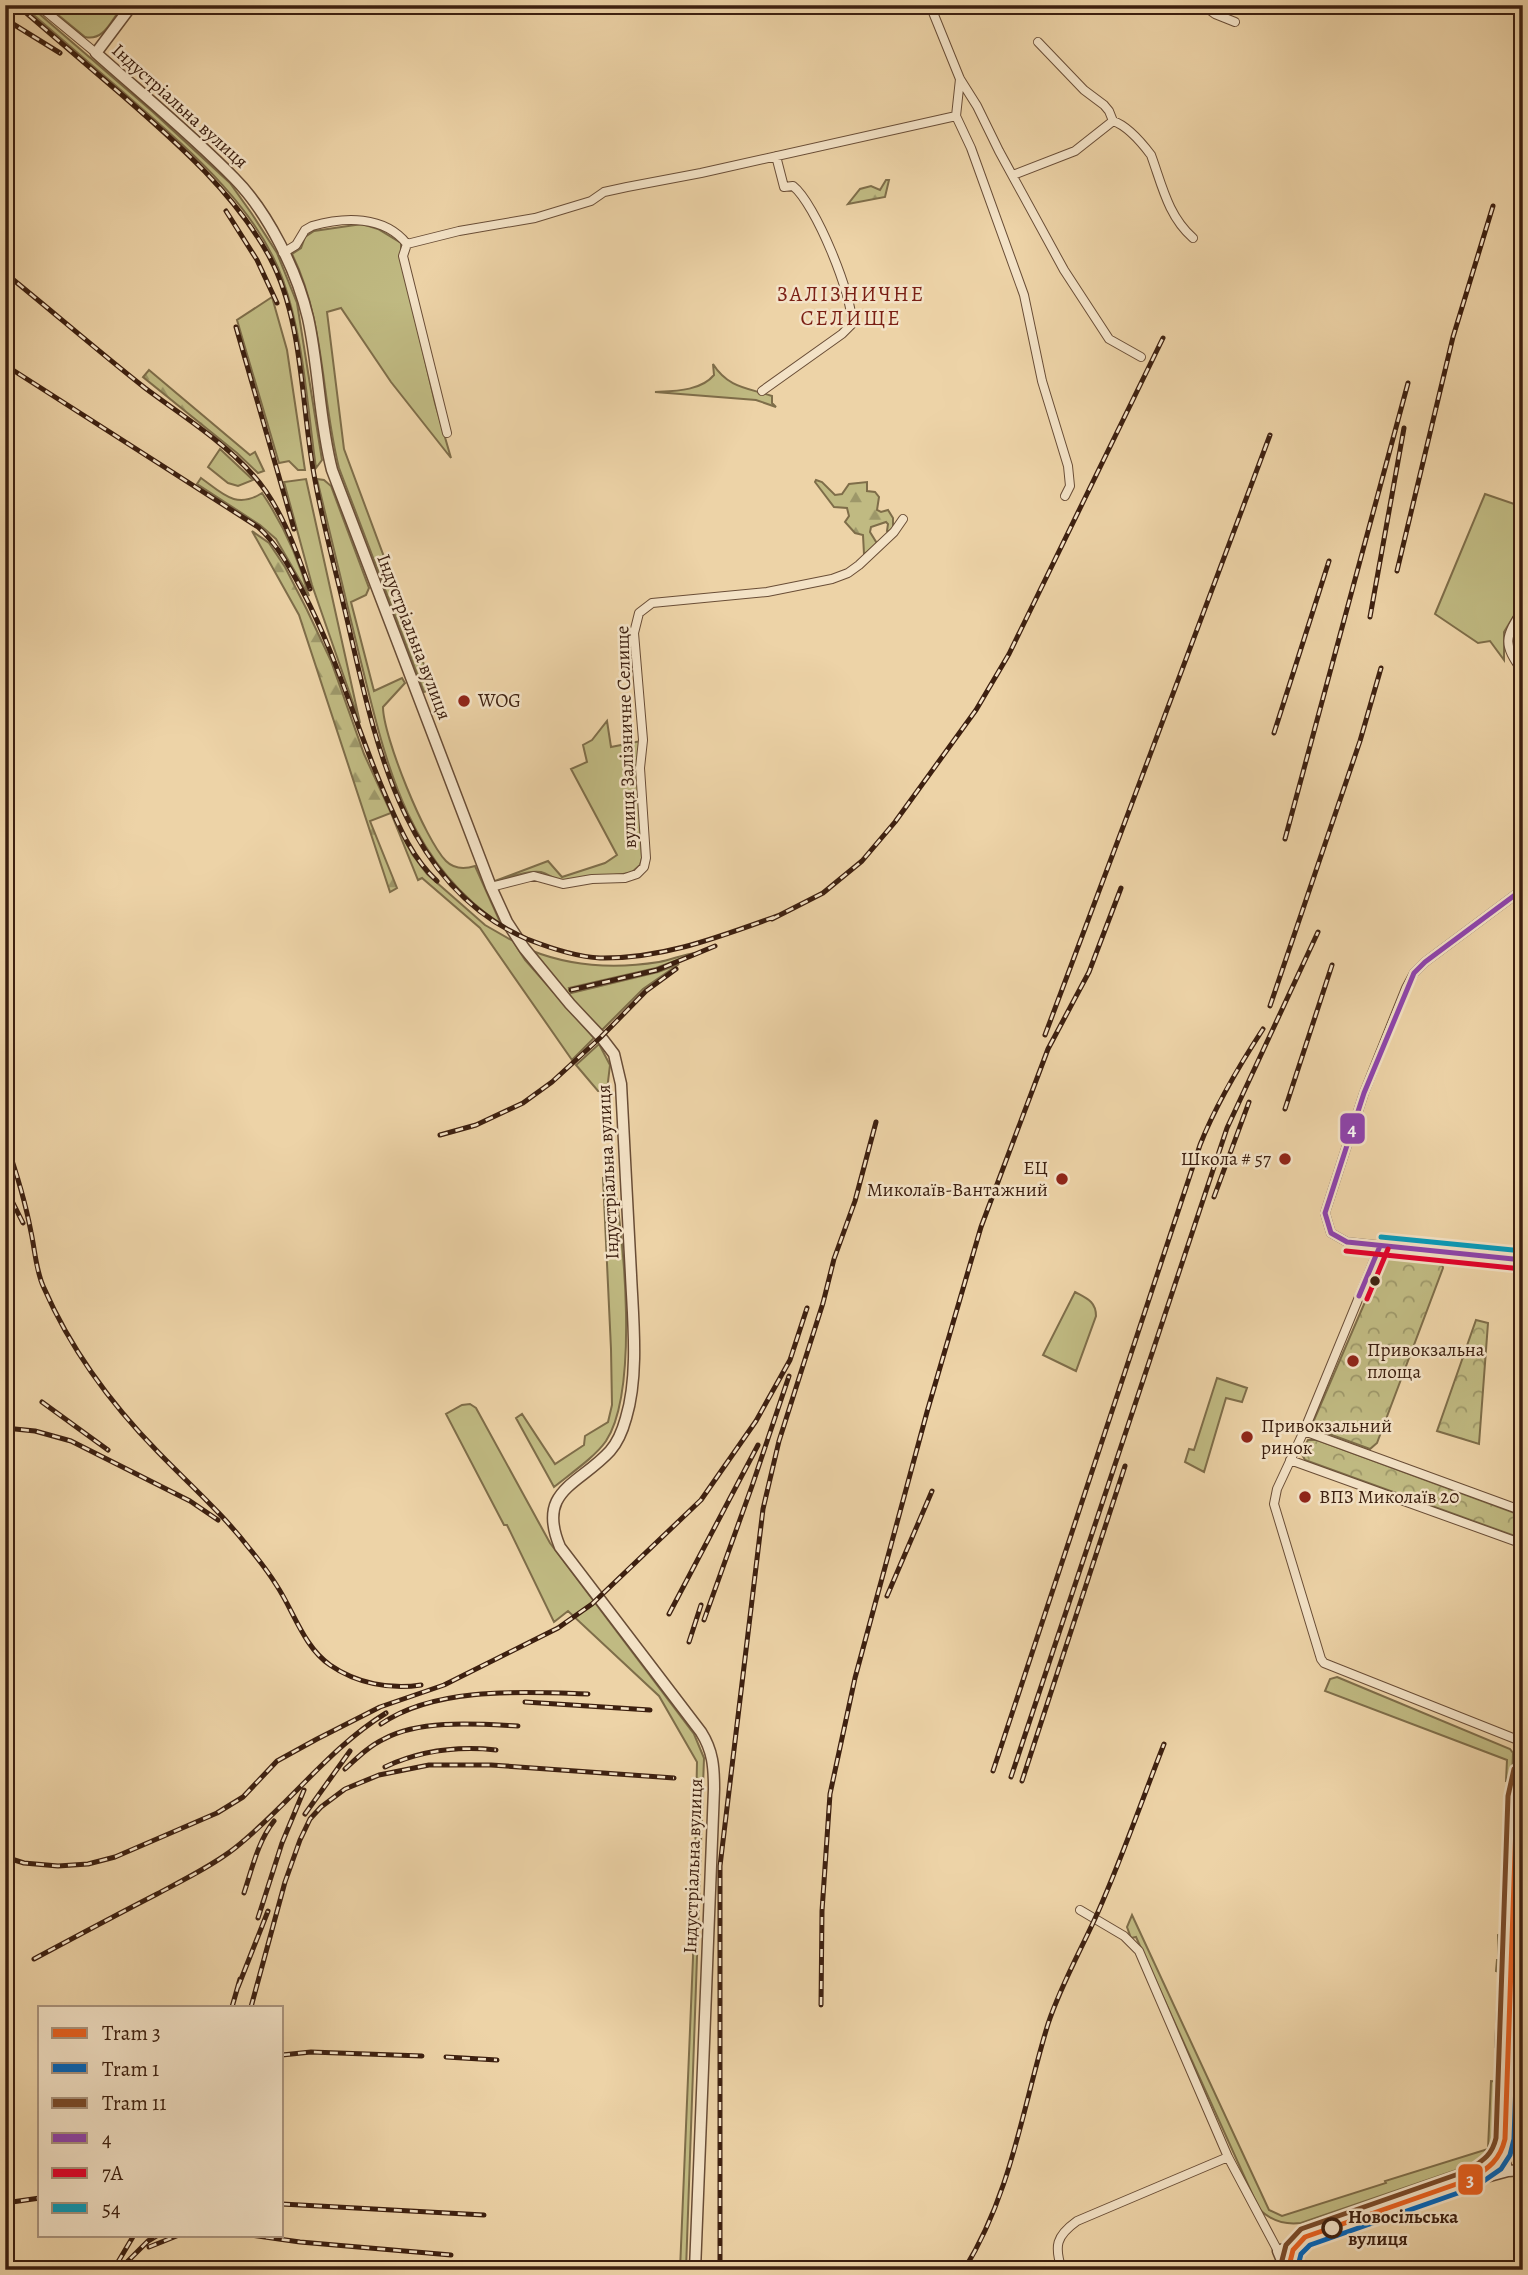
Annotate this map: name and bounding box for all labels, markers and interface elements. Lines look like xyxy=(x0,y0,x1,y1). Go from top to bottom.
street label: Індустріальна вулиця xyxy=(106,38,254,174)
district label: ЗАЛІЗНИЧНЕ СЕЛИЩЕ xyxy=(777,280,925,332)
street label: Індустріальна вулиця xyxy=(370,550,458,724)
street label: вулиця Залізничне Селище xyxy=(609,625,643,849)
place label: WOG xyxy=(477,688,521,714)
marker: WOG xyxy=(456,693,472,709)
street label: Індустріальна вулиця xyxy=(590,1084,626,1260)
line badge: 4 xyxy=(1339,1112,1366,1145)
text: 4 xyxy=(1348,1116,1357,1142)
place label: Школа # 57 xyxy=(1181,1146,1271,1172)
marker: Школа # 57 xyxy=(1277,1151,1293,1167)
place label: ЕЦ Миколаїв-Вантажний xyxy=(867,1155,1048,1203)
marker: ЕЦ Миколаїв-Вантажний xyxy=(1054,1171,1070,1187)
unlabelled marker xyxy=(1368,1274,1382,1288)
place label: Привокзальна площа xyxy=(1367,1337,1485,1385)
marker: Привокзальна площа xyxy=(1345,1353,1361,1369)
place label: Привокзальний ринок xyxy=(1261,1413,1392,1461)
marker: Привокзальний ринок xyxy=(1239,1429,1255,1445)
place label: ВПЗ Миколаїв 20 xyxy=(1319,1484,1459,1510)
marker: ВПЗ Миколаїв 20 xyxy=(1297,1489,1313,1505)
street label: Індустріальна вулиця xyxy=(677,1778,709,1954)
legend xyxy=(38,2006,284,2236)
text: Tram 3 xyxy=(102,2019,161,2047)
text: Tram 1 xyxy=(102,2055,159,2083)
text: Tram 11 xyxy=(102,2089,166,2117)
text: 4 xyxy=(102,2125,112,2153)
text: 7А xyxy=(102,2159,124,2187)
line badge: 3 xyxy=(1457,2163,1484,2196)
text: 3 xyxy=(1466,2167,1474,2193)
text: 54 xyxy=(102,2195,121,2223)
place label: Новосільська вулиця xyxy=(1348,2204,1459,2252)
marker: Новосільська вулиця xyxy=(1322,2218,1342,2238)

